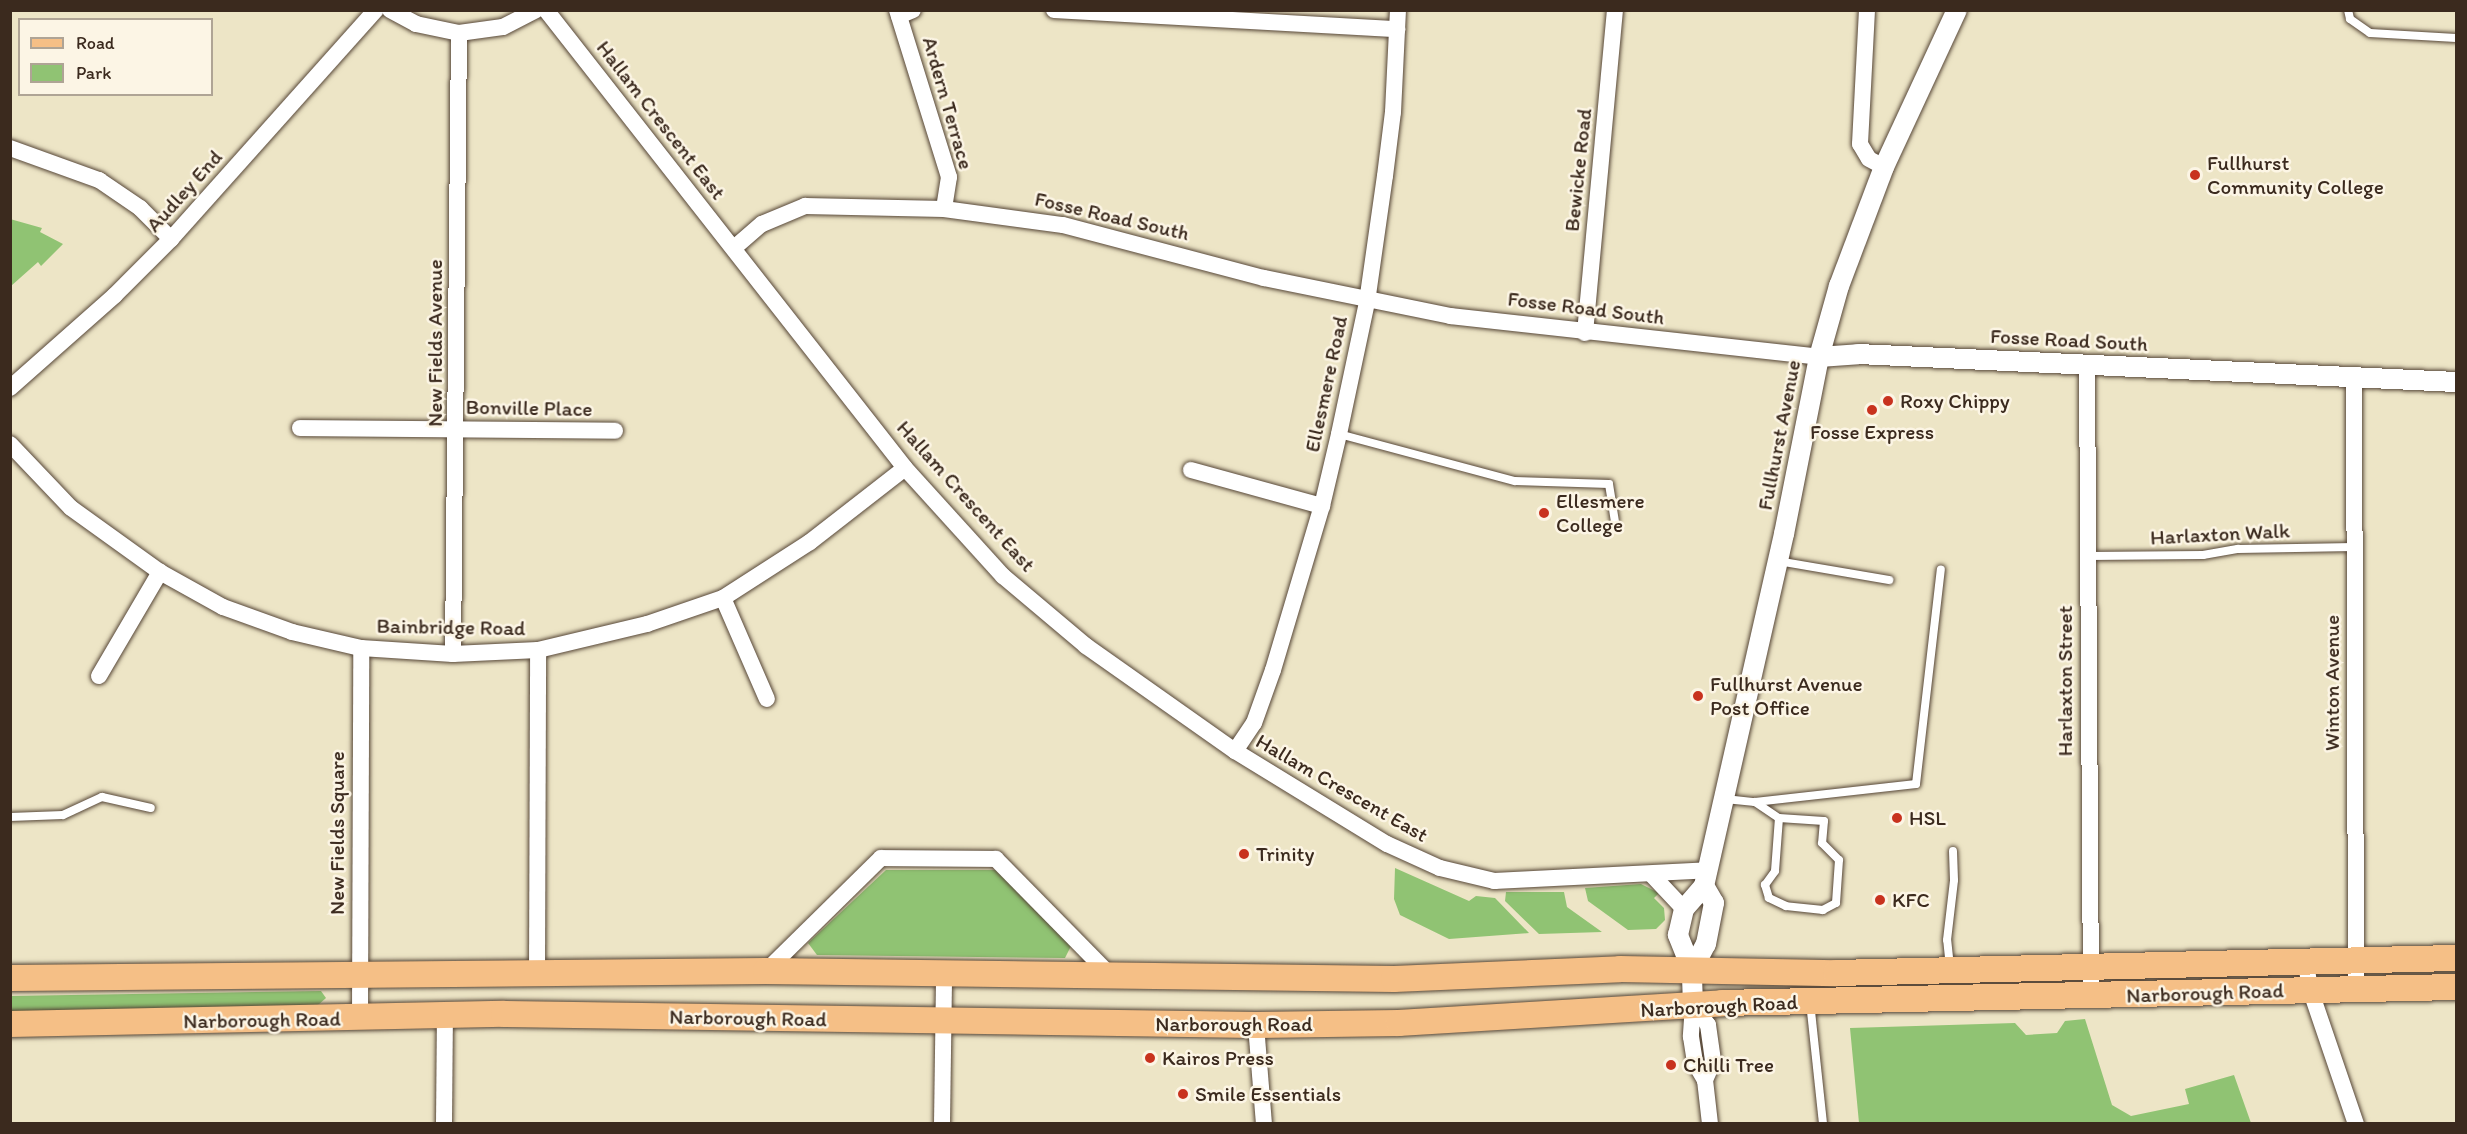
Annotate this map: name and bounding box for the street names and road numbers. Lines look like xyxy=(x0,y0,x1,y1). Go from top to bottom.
street label: Hallam Crescent East xyxy=(591,35,731,205)
street label: Ardern Terrace xyxy=(917,35,979,171)
street label: Bewicke Road xyxy=(1559,107,1597,233)
street label: Audley End xyxy=(141,145,227,237)
street label: Fosse Road South xyxy=(1033,186,1191,246)
street label: New Fields Avenue xyxy=(422,260,448,426)
street label: Fosse Road South xyxy=(1507,286,1665,330)
street label: Ellesmere Road xyxy=(1299,314,1353,454)
street label: Fosse Road South xyxy=(1990,323,2148,357)
street label: Fullhurst Avenue xyxy=(1752,358,1806,512)
street label: Bonville Place xyxy=(466,394,592,422)
street label: Hallam Crescent East xyxy=(891,415,1041,577)
street label: Harlaxton Walk xyxy=(2150,518,2290,550)
street label: Harlaxton Street xyxy=(2052,606,2078,756)
street label: Bainbridge Road xyxy=(377,613,525,641)
street label: Winton Avenue xyxy=(2319,615,2345,751)
street label: Hallam Crescent East xyxy=(1251,728,1433,848)
street label: New Fields Square xyxy=(324,751,350,915)
street label: Narborough Road xyxy=(2126,978,2284,1008)
street label: Narborough Road xyxy=(1640,989,1798,1023)
street label: Narborough Road xyxy=(669,1004,827,1032)
street label: Narborough Road xyxy=(183,1006,341,1034)
street label: Narborough Road xyxy=(1155,1011,1313,1037)

